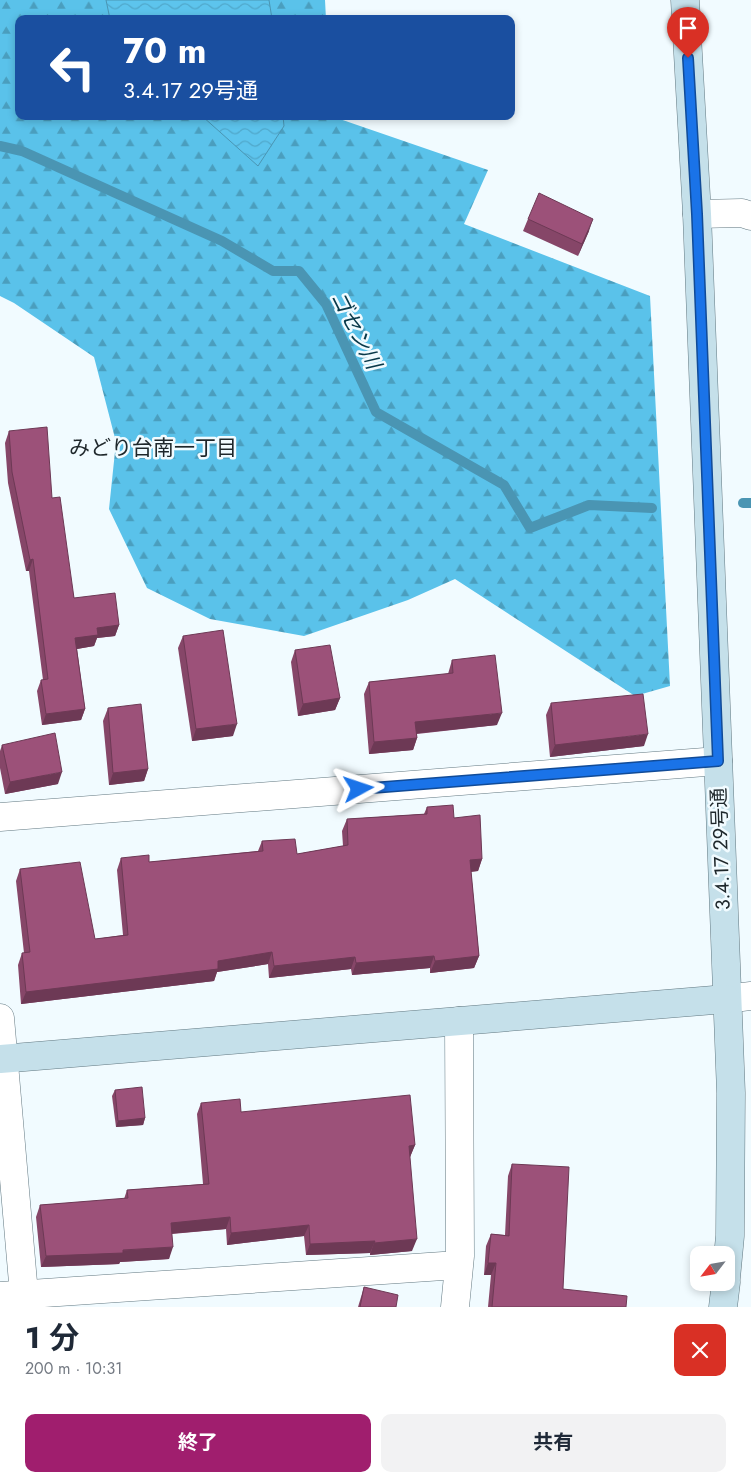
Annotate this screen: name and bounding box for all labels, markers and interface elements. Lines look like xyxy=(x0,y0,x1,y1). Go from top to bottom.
pin xyxy=(667,7,709,58)
icon: arrive xyxy=(674,14,702,42)
text: 70 m xyxy=(123,26,206,76)
icon: left xyxy=(40,35,105,100)
text: 3.4.17 29号通 xyxy=(123,74,258,106)
water label: ゴセン川 xyxy=(324,286,389,376)
district label: みどり台南一丁目 xyxy=(69,433,237,463)
position arrow xyxy=(332,762,384,814)
street label: 3.4.17 29号通 xyxy=(704,787,738,911)
north arrow xyxy=(690,1246,735,1291)
map controls xyxy=(690,1246,735,1291)
text: 1 分 xyxy=(25,1316,79,1359)
button: close xyxy=(674,1324,726,1376)
text: 200 m · 10:31 xyxy=(25,1357,123,1380)
button: 終了 xyxy=(25,1414,371,1472)
button: 共有 xyxy=(381,1414,726,1472)

